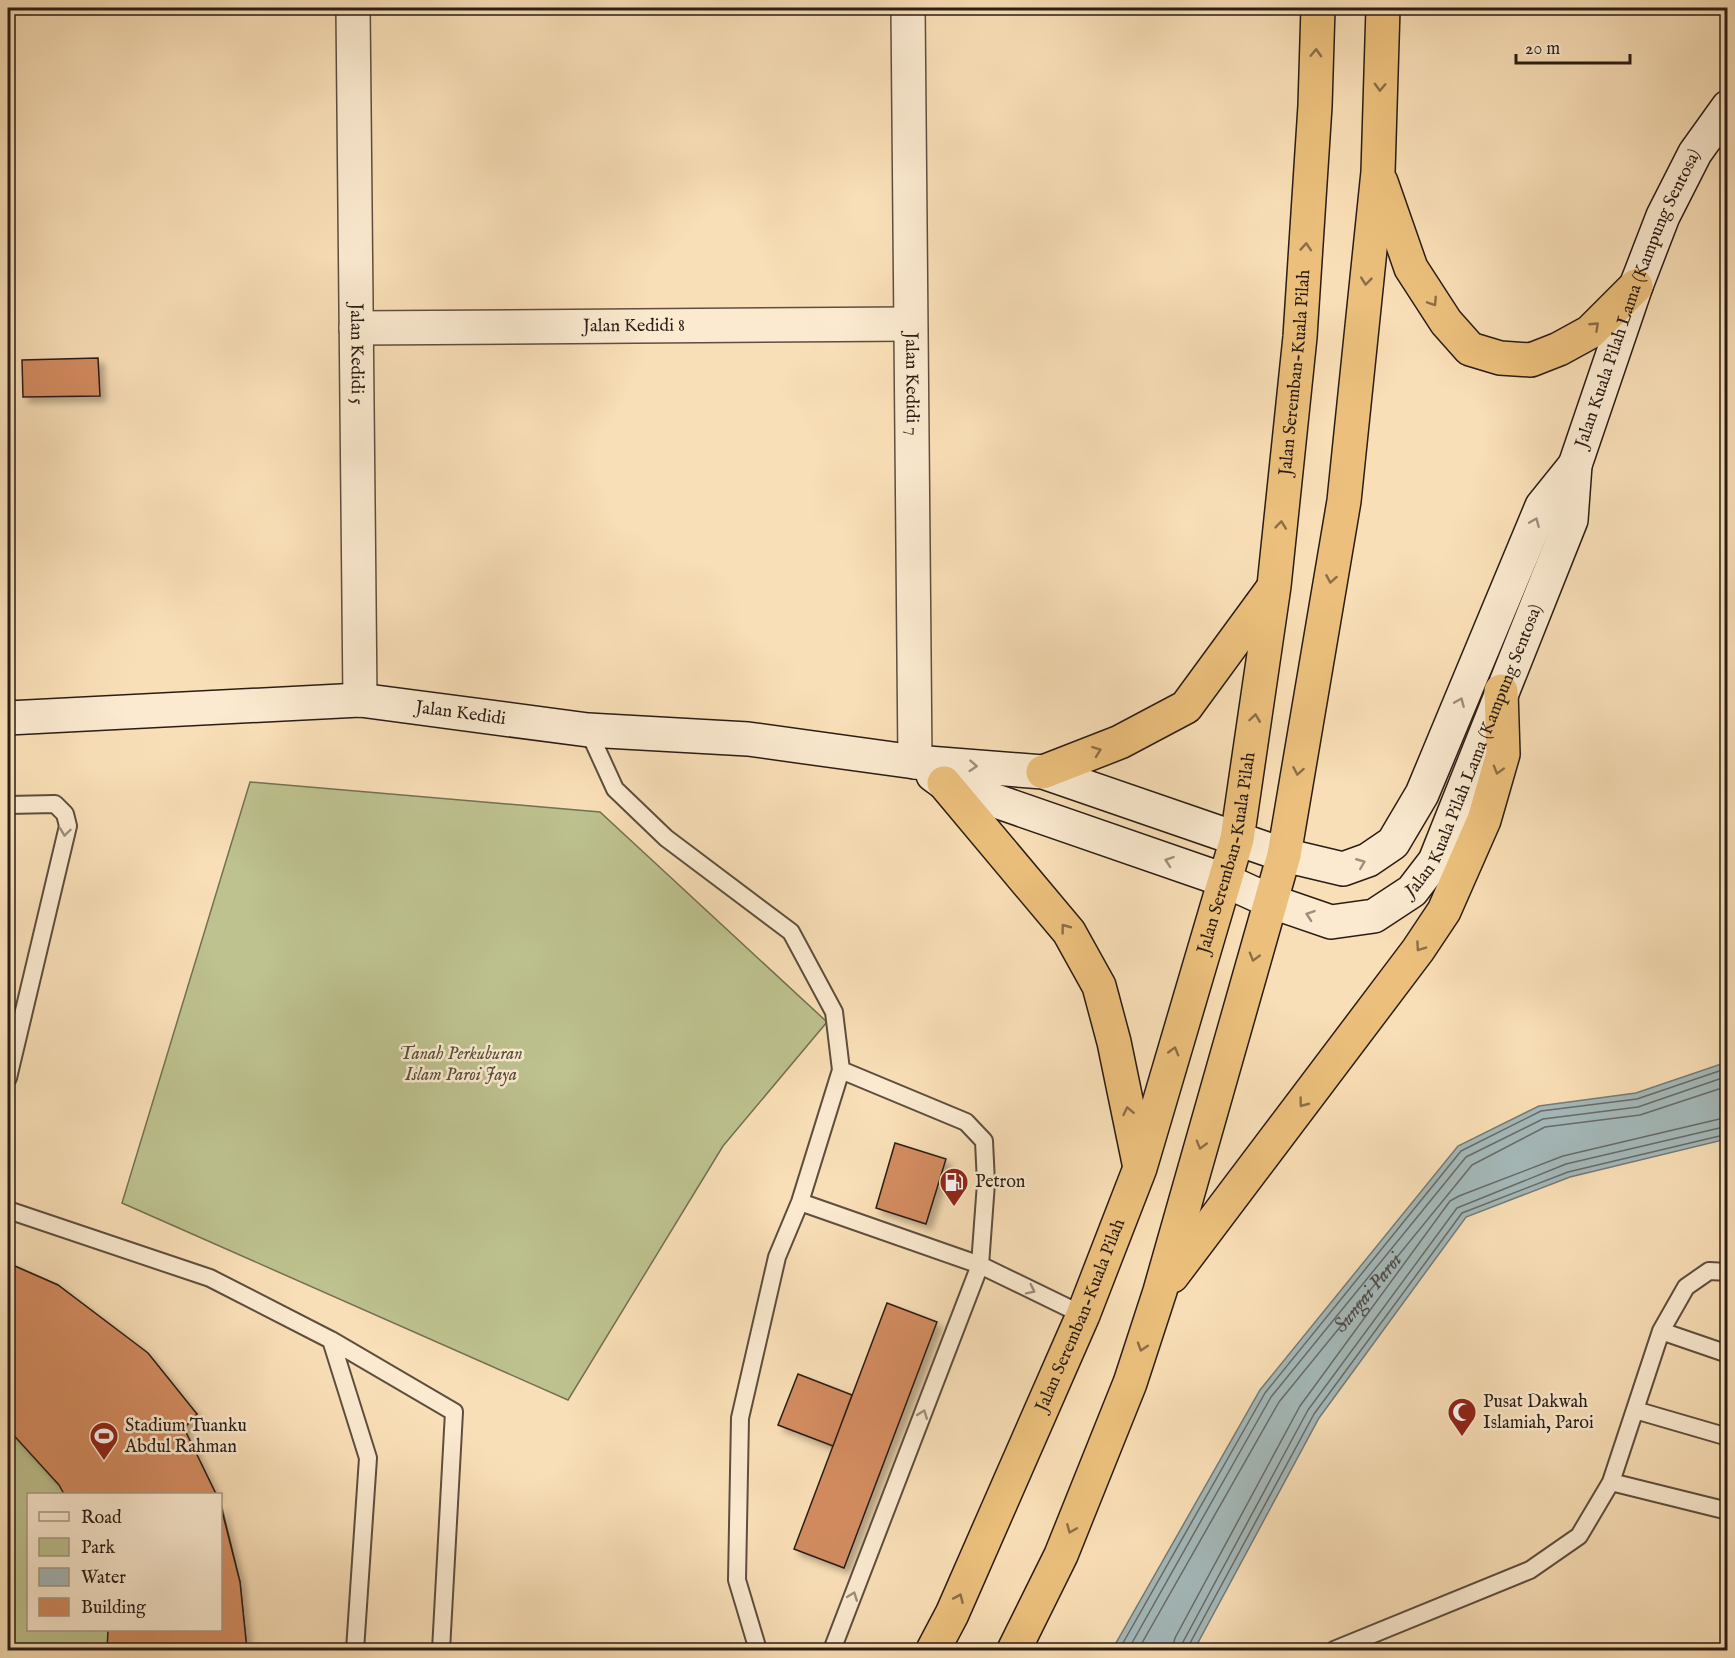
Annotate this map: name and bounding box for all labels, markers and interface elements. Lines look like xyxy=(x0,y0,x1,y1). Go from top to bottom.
scale bar xyxy=(1516,27,1630,65)
text: 20 m xyxy=(1525,38,1560,61)
one-way arrow xyxy=(1310,48,1323,57)
one-way arrow xyxy=(1374,82,1386,91)
street label: Jalan Kuala Pilah Lama (Kampung Sentosa) xyxy=(1570,144,1706,453)
one-way arrow xyxy=(1299,243,1312,252)
street label: Jalan Seremban-Kuala Pilah xyxy=(1274,268,1316,479)
one-way arrow xyxy=(1361,277,1373,286)
one-way arrow xyxy=(1426,296,1437,307)
street label: Jalan Kedidi 5 xyxy=(344,301,369,405)
street label: Jalan Kedidi 8 xyxy=(581,314,685,338)
one-way arrow xyxy=(1588,322,1599,333)
street label: Jalan Kedidi 7 xyxy=(899,330,923,436)
one-way arrow xyxy=(1528,517,1540,528)
one-way arrow xyxy=(1274,521,1287,530)
one-way arrow xyxy=(1325,574,1338,584)
street label: Jalan Kuala Pilah Lama (Kampung Sentosa) xyxy=(1400,601,1548,905)
street label: Jalan Kedidi xyxy=(412,696,507,731)
one-way arrow xyxy=(1453,697,1465,708)
one-way arrow xyxy=(1248,714,1260,723)
one-way arrow xyxy=(1091,746,1102,758)
street label: Jalan Seremban-Kuala Pilah xyxy=(1192,750,1261,959)
one-way arrow xyxy=(968,759,977,772)
one-way arrow xyxy=(1493,765,1506,775)
one-way arrow xyxy=(1293,767,1305,776)
one-way arrow xyxy=(60,827,72,836)
one-way arrow xyxy=(1164,856,1175,869)
one-way arrow xyxy=(1354,858,1365,870)
one-way arrow xyxy=(1305,909,1316,922)
one-way arrow xyxy=(1061,924,1072,935)
one-way arrow xyxy=(1416,941,1427,952)
one-way arrow xyxy=(1249,952,1262,962)
park label: Tanah Perkuburan Islam Paroi Jaya xyxy=(399,1043,523,1087)
one-way arrow xyxy=(1167,1046,1179,1057)
one-way arrow xyxy=(1299,1096,1310,1107)
one-way arrow xyxy=(1122,1106,1135,1116)
one-way arrow xyxy=(1196,1139,1208,1150)
fuel station icon: Petron xyxy=(938,1166,970,1208)
place label: Petron xyxy=(975,1171,1026,1194)
street label: Jalan Seremban-Kuala Pilah xyxy=(1030,1215,1131,1417)
water label: Sungai Paroi xyxy=(1328,1247,1408,1338)
one-way arrow xyxy=(1025,1283,1036,1294)
one-way arrow xyxy=(1136,1341,1149,1352)
place label: Pusat Dakwah Islamiah, Paroi xyxy=(1483,1391,1594,1435)
mosque icon: Pusat Dakwah Islamiah, Paroi xyxy=(1446,1396,1478,1438)
one-way arrow xyxy=(915,1409,928,1420)
place label: Stadium Tuanku Abdul Rahman xyxy=(124,1415,247,1459)
sports icon: Stadium Tuanku Abdul Rahman xyxy=(88,1420,120,1462)
legend xyxy=(27,1493,222,1631)
text: Road xyxy=(81,1507,122,1530)
one-way arrow xyxy=(1066,1523,1078,1534)
text: Park xyxy=(81,1537,116,1560)
text: Water xyxy=(81,1567,126,1590)
one-way arrow xyxy=(846,1591,858,1602)
one-way arrow xyxy=(952,1593,964,1604)
text: Building xyxy=(81,1597,146,1620)

